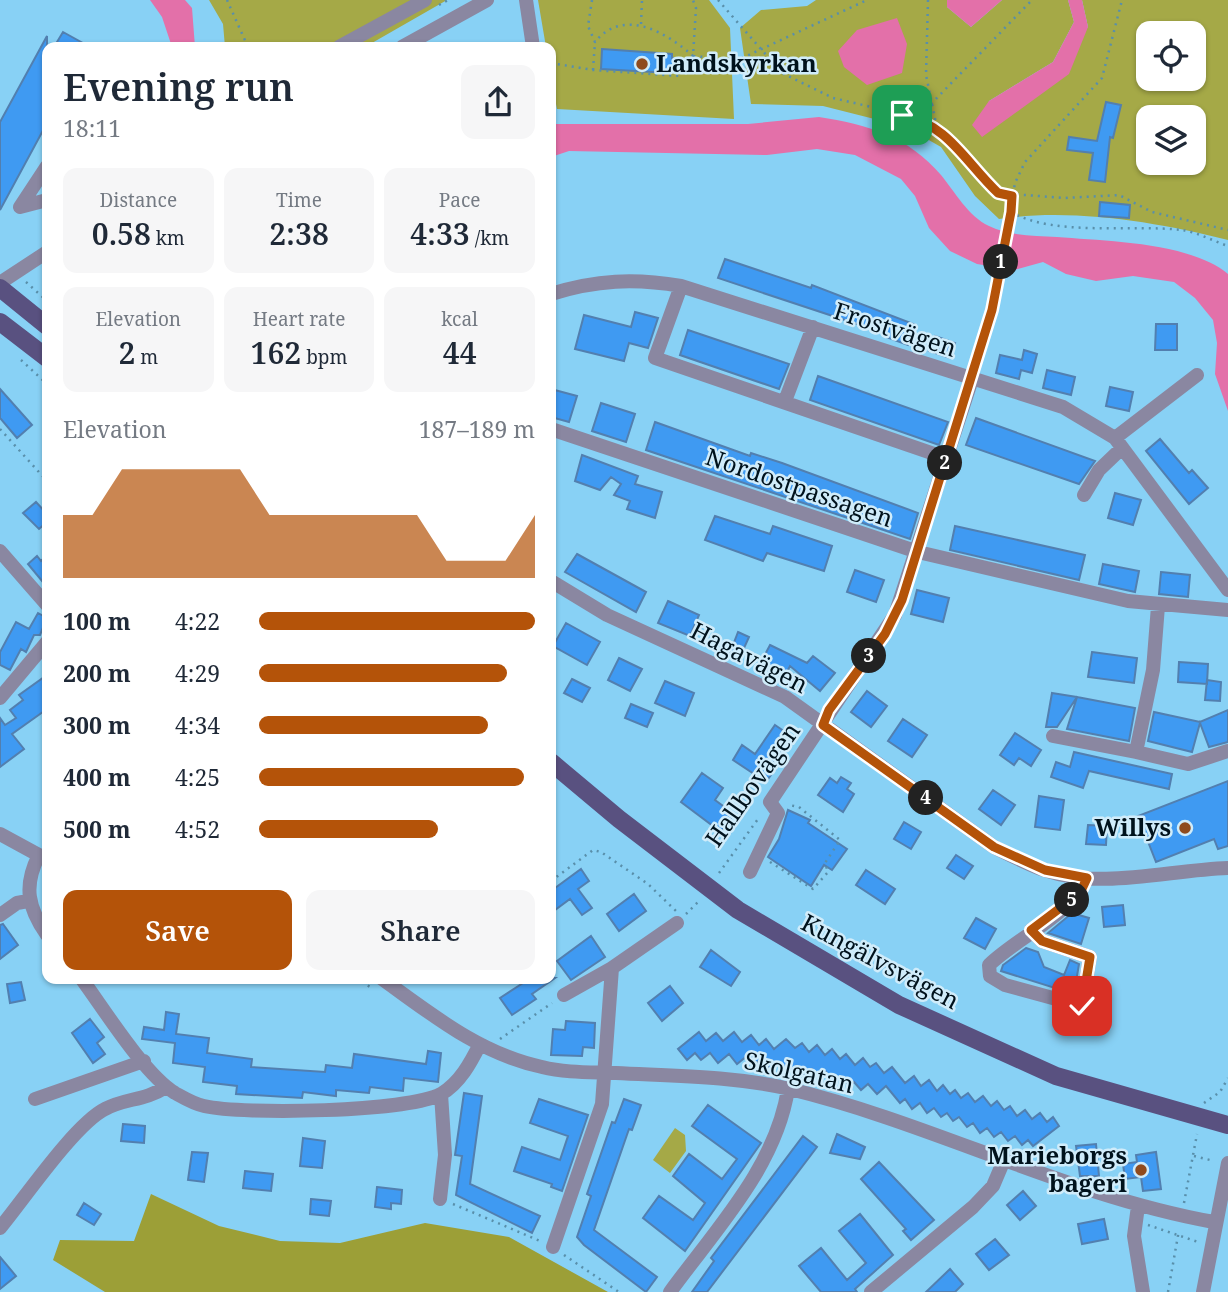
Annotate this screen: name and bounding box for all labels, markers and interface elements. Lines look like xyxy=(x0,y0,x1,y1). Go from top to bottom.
map controls xyxy=(1136,21,1206,175)
button: locate xyxy=(1136,21,1206,91)
place label: Landskyrkan xyxy=(656,46,817,79)
marker: Landskyrkan xyxy=(634,56,650,72)
text: Evening run xyxy=(63,60,294,112)
button: share xyxy=(461,65,535,139)
pin xyxy=(872,85,932,145)
icon: arrive xyxy=(883,96,921,134)
button: layers xyxy=(1136,105,1206,175)
text: 18:11 xyxy=(63,112,121,144)
text: Distance xyxy=(100,187,177,213)
text: Time xyxy=(276,187,322,213)
text: Pace xyxy=(439,187,481,213)
text: 0.58 xyxy=(92,213,151,254)
text: 2:38 xyxy=(269,213,329,254)
text: 4:33 xyxy=(410,213,470,254)
text: km xyxy=(151,225,185,251)
text: /km xyxy=(470,225,509,251)
pin: 1 xyxy=(984,244,1018,280)
text: 1 xyxy=(995,248,1006,274)
street label: Frostvägen xyxy=(830,293,961,364)
text: Elevation xyxy=(96,306,181,332)
text: Heart rate xyxy=(253,306,345,332)
text: kcal xyxy=(441,306,478,332)
text: 2 xyxy=(118,332,135,373)
text: 162 xyxy=(251,332,301,373)
text: 44 xyxy=(443,332,477,373)
text: m xyxy=(135,344,158,370)
text: bpm xyxy=(301,344,347,370)
text: Elevation xyxy=(63,413,167,445)
text: 187–189 m xyxy=(419,413,535,445)
street label: Nordostpassagen xyxy=(701,439,898,534)
pin: 2 xyxy=(928,446,962,480)
text: 2 xyxy=(939,449,950,475)
text: 100 m xyxy=(63,605,131,637)
text: 4:22 xyxy=(175,605,220,637)
street label: Hagavägen xyxy=(685,613,814,700)
pin: 3 xyxy=(852,638,886,674)
text: 3 xyxy=(863,642,874,668)
text: 200 m xyxy=(63,657,131,689)
text: 4:29 xyxy=(175,657,220,689)
text: 300 m xyxy=(63,709,131,741)
text: 4:34 xyxy=(175,709,220,741)
street label: Hallbovägen xyxy=(697,715,807,853)
text: 400 m xyxy=(63,761,131,793)
text: 4:25 xyxy=(175,761,220,793)
pin: 4 xyxy=(908,780,944,816)
text: 4 xyxy=(920,784,931,810)
place label: Willys xyxy=(1095,810,1171,843)
text: 500 m xyxy=(63,813,131,845)
text: 4:52 xyxy=(175,813,220,845)
marker: Willys xyxy=(1177,820,1193,836)
pin: 5 xyxy=(1054,883,1090,918)
text: 5 xyxy=(1066,886,1077,912)
button: Save xyxy=(63,890,292,970)
button: Share xyxy=(306,890,535,970)
street label: Kungälvsvägen xyxy=(796,905,965,1016)
pin xyxy=(1052,976,1112,1036)
icon: check xyxy=(1063,987,1101,1025)
street label: Skolgatan xyxy=(741,1043,858,1100)
place label: Marieborgs bageri xyxy=(987,1138,1128,1199)
marker: Marieborgs bageri xyxy=(1133,1162,1149,1178)

